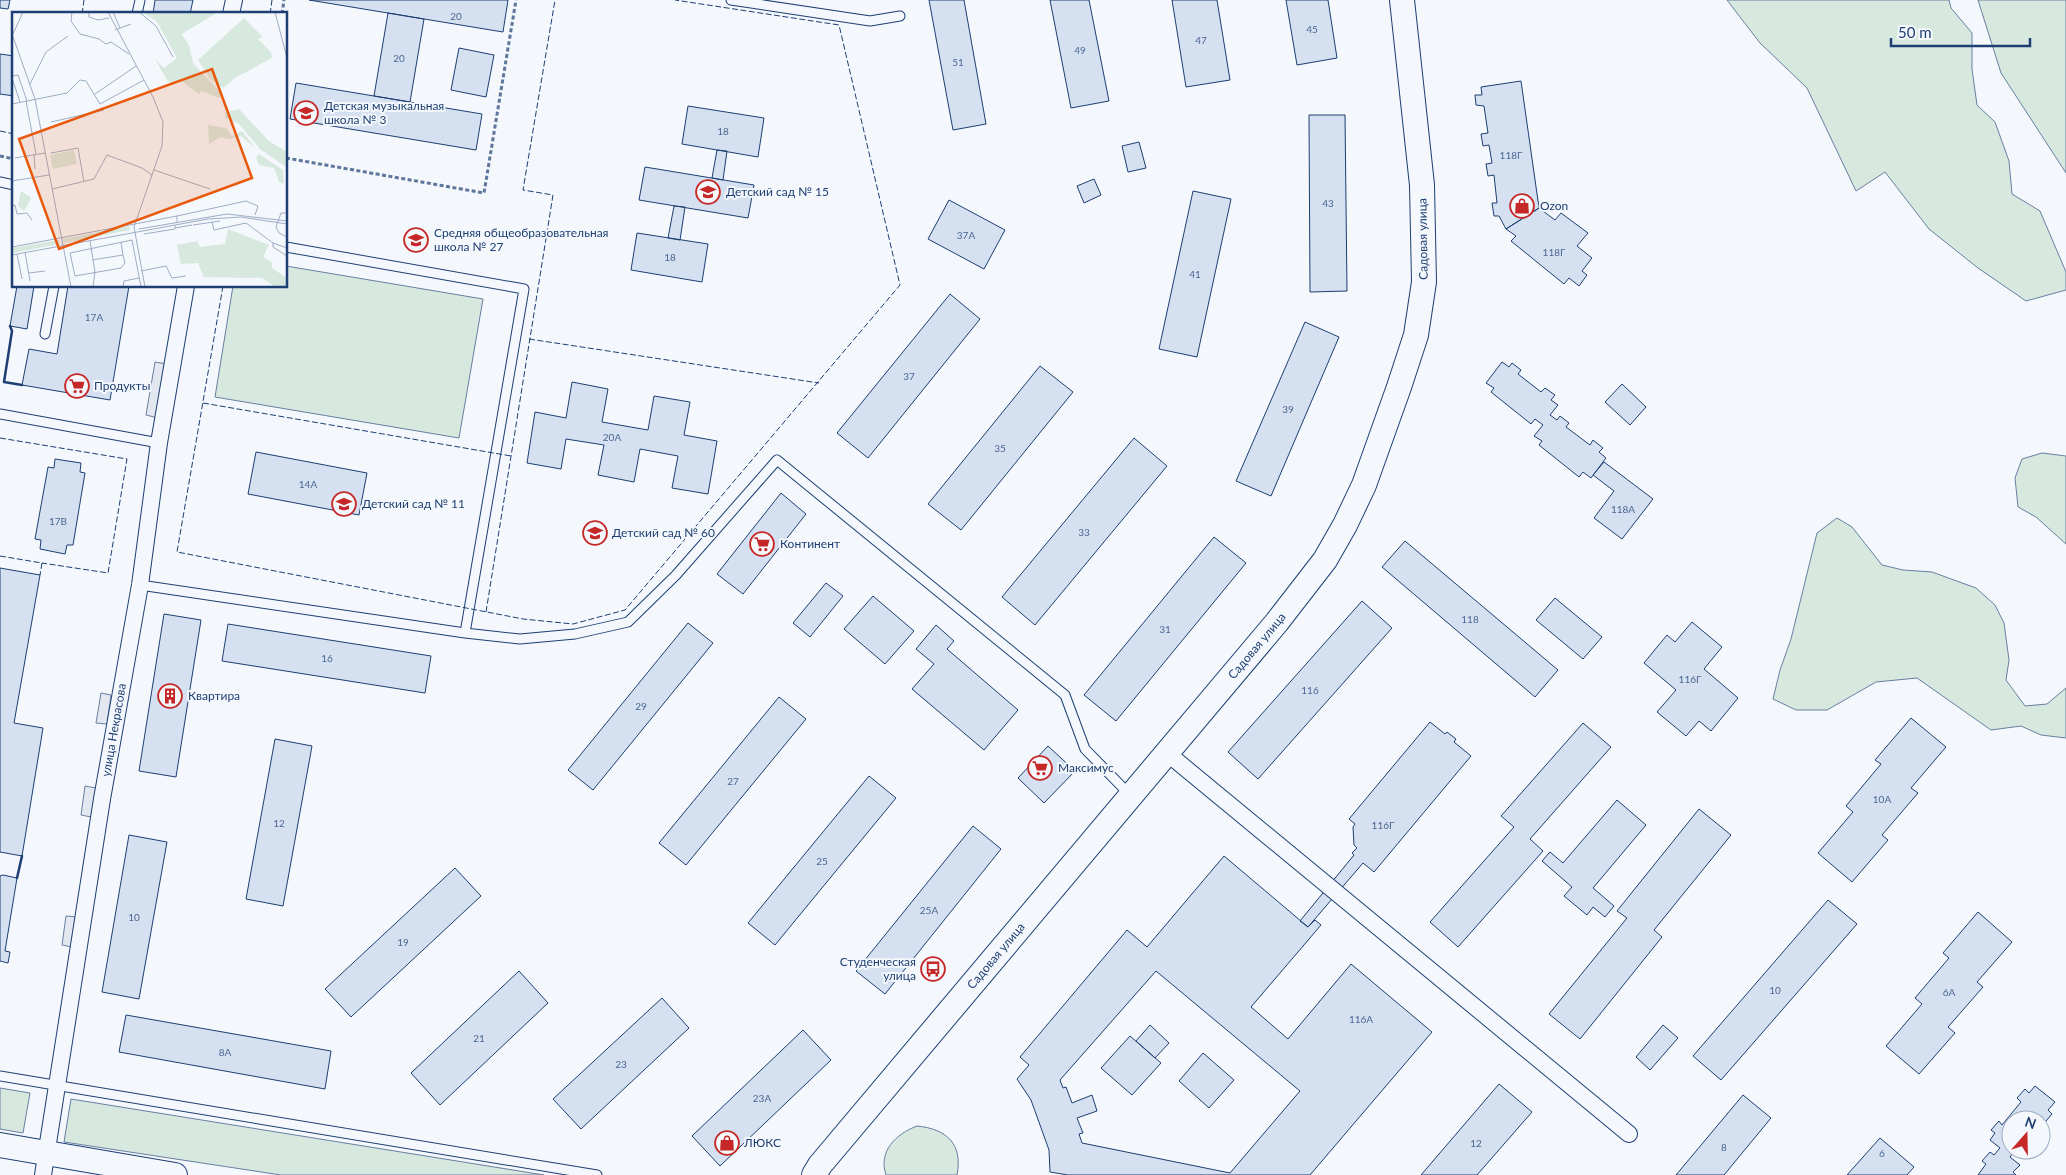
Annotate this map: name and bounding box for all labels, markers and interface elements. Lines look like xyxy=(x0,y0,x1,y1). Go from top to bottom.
house number: 20 xyxy=(450,10,462,22)
inset map xyxy=(12,12,288,288)
scale bar xyxy=(1891,15,2030,47)
house number: 45 xyxy=(1306,23,1318,35)
text: 50 m xyxy=(1898,23,1932,41)
house number: 47 xyxy=(1195,34,1207,46)
house number: 49 xyxy=(1074,44,1086,56)
house number: 20 xyxy=(393,52,405,64)
house number: 51 xyxy=(952,56,964,68)
place label: Детская музыкальная школа № 3 xyxy=(324,98,444,127)
school or university icon: Детская музыкальная школа № 3 xyxy=(293,100,319,126)
house number: 18 xyxy=(717,125,729,137)
house number: 118Г xyxy=(1500,149,1523,161)
school or university icon: Детский сад № 15 xyxy=(695,179,721,205)
place label: Детский сад № 15 xyxy=(726,184,829,199)
shop icon: Ozon xyxy=(1509,193,1535,219)
house number: 43 xyxy=(1322,197,1334,209)
street label: Садовая улица xyxy=(1414,198,1431,280)
place label: Ozon xyxy=(1540,198,1568,213)
place label: Средняя общеобразовательная школа № 27 xyxy=(434,225,609,254)
school or university icon: Средняя общеобразовательная школа № 27 xyxy=(403,227,429,253)
house number: 37А xyxy=(957,229,975,241)
house number: 118Г xyxy=(1543,246,1566,258)
house number: 18 xyxy=(664,251,676,263)
house number: 41 xyxy=(1189,268,1201,280)
house number: 17А xyxy=(85,311,103,323)
house number: 37 xyxy=(903,370,915,382)
supermarket icon: Продукты xyxy=(64,373,90,399)
place label: Продукты xyxy=(94,378,150,393)
house number: 39 xyxy=(1282,403,1294,415)
house number: 20А xyxy=(603,431,621,443)
house number: 35 xyxy=(994,442,1006,454)
house number: 14А xyxy=(299,478,317,490)
school or university icon: Детский сад № 11 xyxy=(331,491,357,517)
place label: Детский сад № 11 xyxy=(362,496,465,511)
house number: 118А xyxy=(1611,503,1635,515)
house number: 17В xyxy=(49,515,67,527)
school or university icon: Детский сад № 60 xyxy=(582,520,608,546)
place label: Детский сад № 60 xyxy=(612,525,715,540)
house number: 33 xyxy=(1078,526,1090,538)
supermarket icon: Континент xyxy=(749,531,775,557)
place label: Континент xyxy=(780,536,840,551)
street label: Садовая улица xyxy=(1225,610,1289,682)
house number: 118 xyxy=(1461,613,1479,625)
house number: 31 xyxy=(1159,623,1171,635)
house number: 16 xyxy=(321,652,333,664)
house number: 116Г xyxy=(1679,673,1702,685)
street label: улица Некрасова xyxy=(98,682,129,778)
building icon: Квартира xyxy=(157,683,183,709)
house number: 116 xyxy=(1301,684,1319,696)
place label: Квартира xyxy=(188,688,240,703)
house number: 29 xyxy=(635,700,647,712)
supermarket icon: Максимус xyxy=(1027,755,1053,781)
place label: Максимус xyxy=(1058,760,1114,775)
house number: 27 xyxy=(727,775,739,787)
house number: 10А xyxy=(1873,793,1891,805)
house number: 12 xyxy=(273,817,285,829)
house number: 116Г xyxy=(1372,819,1395,831)
house number: 25 xyxy=(816,855,828,867)
house number: 25А xyxy=(920,904,938,916)
house number: 10 xyxy=(128,911,140,923)
street label: Садовая улица xyxy=(964,920,1028,992)
house number: 19 xyxy=(397,936,409,948)
place label: Студенческая улица xyxy=(840,954,916,983)
bus stop icon: Студенческая улица xyxy=(920,956,946,982)
house number: 10 xyxy=(1769,984,1781,996)
house number: 6А xyxy=(1943,986,1956,998)
house number: 116А xyxy=(1349,1013,1373,1025)
house number: 21 xyxy=(473,1032,485,1044)
house number: 8А xyxy=(219,1046,232,1058)
house number: 23 xyxy=(615,1058,627,1070)
house number: 23А xyxy=(753,1092,771,1104)
north arrow xyxy=(2001,1110,2051,1160)
text: N xyxy=(2023,1112,2039,1132)
shop icon: ЛЮКС xyxy=(714,1130,740,1156)
place label: ЛЮКС xyxy=(743,1135,781,1150)
house number: 12 xyxy=(1470,1137,1482,1149)
house number: 8 xyxy=(1721,1141,1727,1153)
house number: 6 xyxy=(1879,1147,1885,1159)

